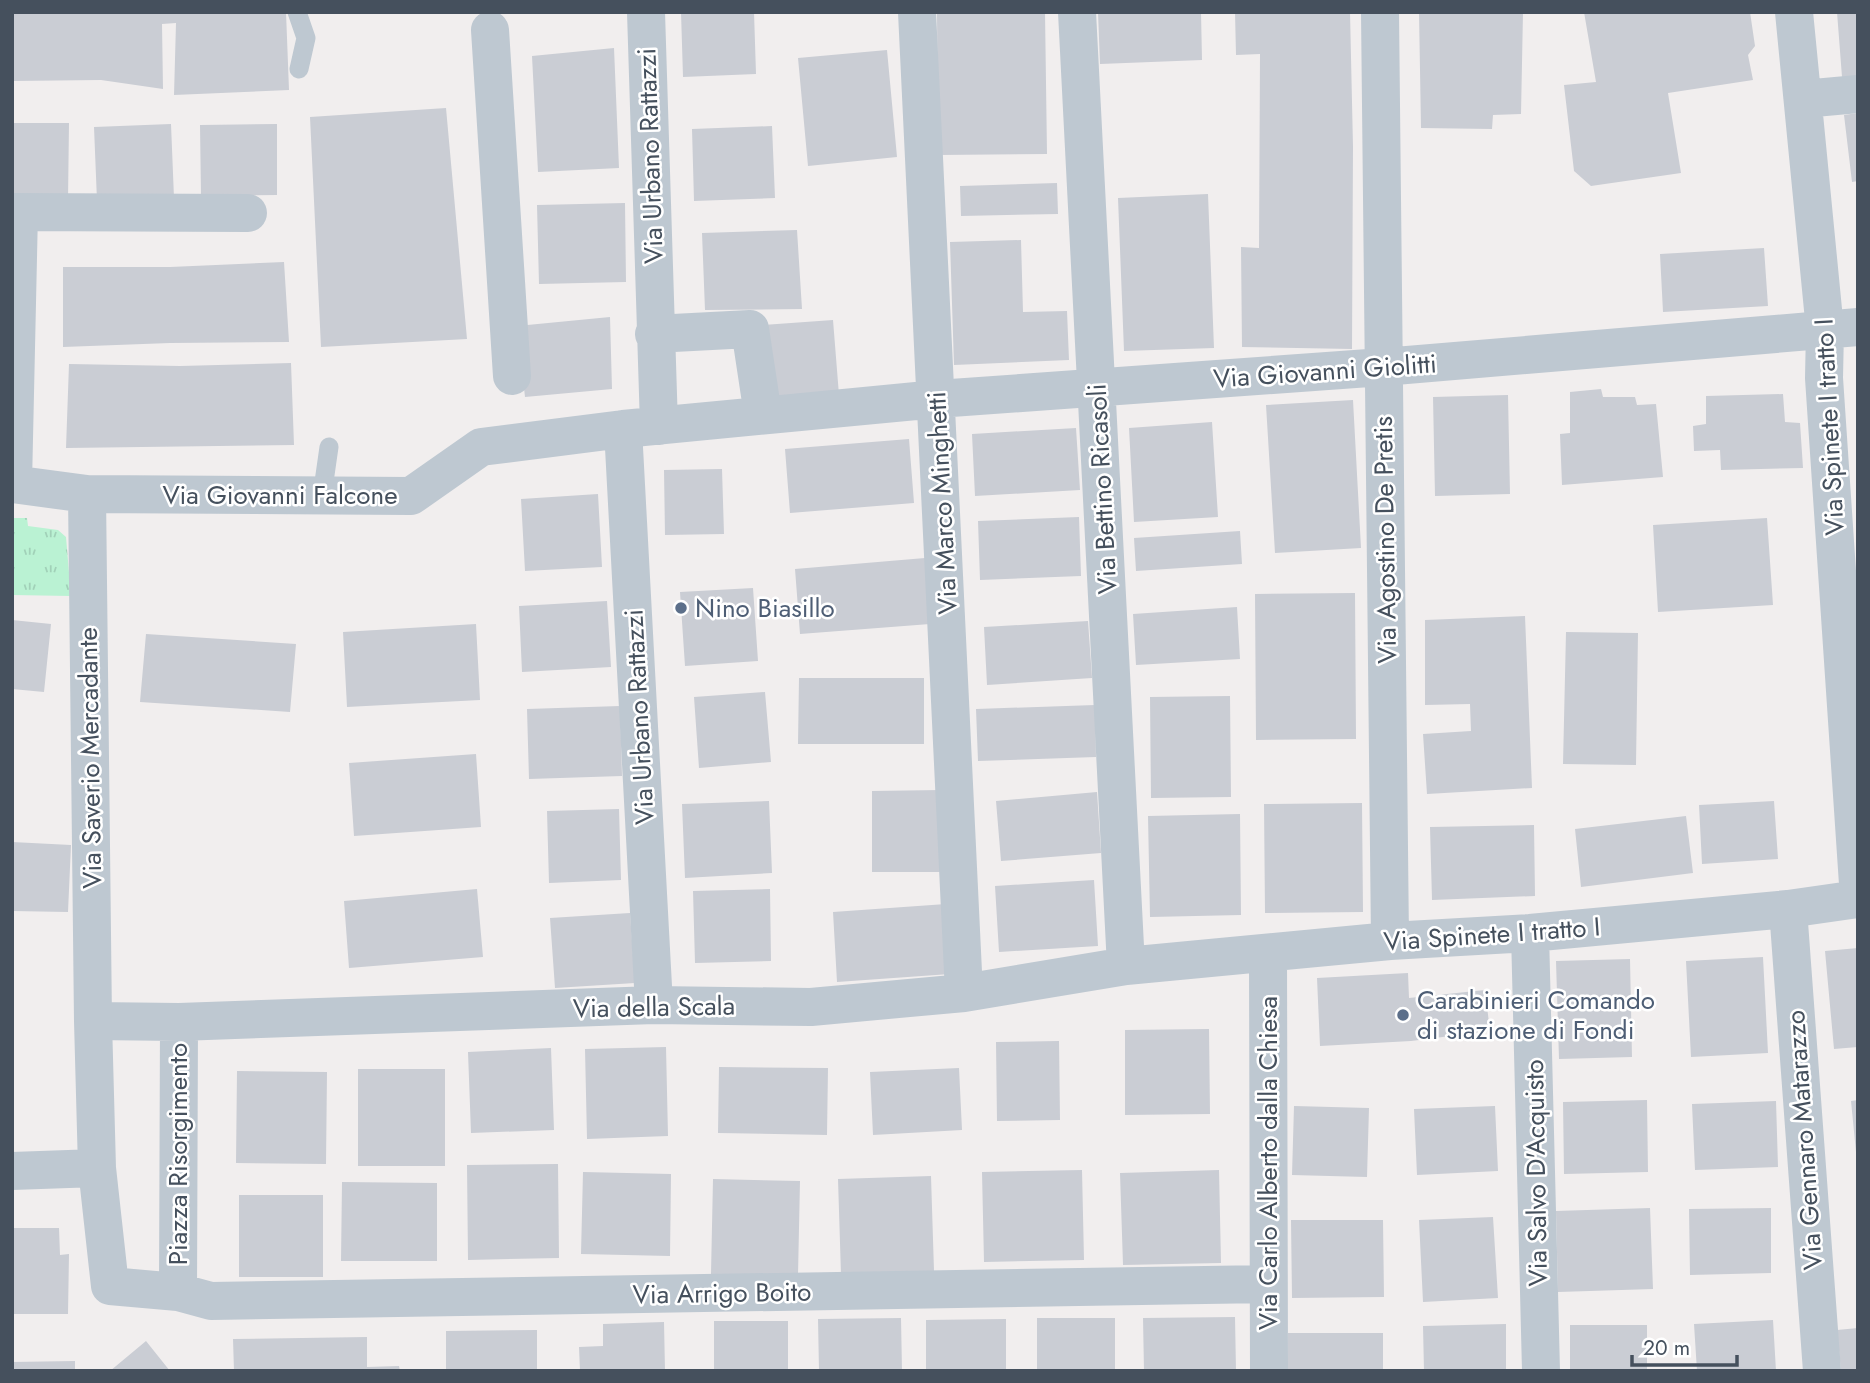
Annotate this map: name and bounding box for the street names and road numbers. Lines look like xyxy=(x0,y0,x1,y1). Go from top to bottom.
street label: Via Urbano Rattazzi xyxy=(627,47,673,265)
street label: Via Spinete I tratto I xyxy=(1804,318,1854,536)
street label: Via Giovanni Giolitti xyxy=(1212,344,1438,398)
street label: Via Bettino Ricasoli xyxy=(1078,383,1126,595)
street label: Via Marco Minghetti xyxy=(917,390,967,616)
street label: Via Agostino De Pretis xyxy=(1364,416,1406,664)
street label: Via Giovanni Falcone xyxy=(162,476,398,514)
street label: Via Urbano Rattazzi xyxy=(614,608,664,826)
street label: Via Saverio Mercadante xyxy=(69,627,111,889)
street label: Via Spinete I tratto I xyxy=(1382,907,1602,961)
street label: Via della Scala xyxy=(572,987,736,1027)
street label: Via Carlo Alberto dalla Chiesa xyxy=(1249,996,1287,1330)
street label: Via Gennaro Matarazzo xyxy=(1776,1009,1832,1271)
street label: Piazza Risorgimento xyxy=(159,1043,197,1265)
street label: Via Salvo D'Acquisto xyxy=(1515,1059,1557,1287)
street label: Via Arrigo Boito xyxy=(632,1272,812,1314)

